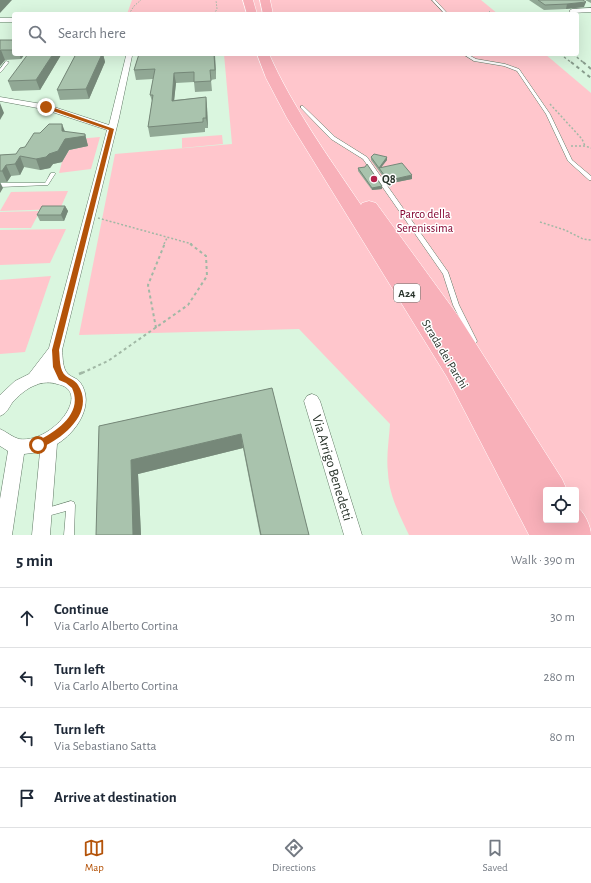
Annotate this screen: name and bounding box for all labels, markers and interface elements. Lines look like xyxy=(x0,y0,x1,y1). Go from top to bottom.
search box xyxy=(12,12,579,56)
icon: search xyxy=(26,23,48,45)
text: Search here xyxy=(58,26,126,41)
route end xyxy=(37,98,55,116)
place label: Q8 xyxy=(382,173,396,186)
marker: Q8 xyxy=(369,174,379,184)
park label: Parco della Serenissima xyxy=(397,208,454,234)
road number: A24 xyxy=(394,284,420,302)
street label: Strada dei Parchi xyxy=(420,317,470,391)
street label: Via Arrigo Benedetti xyxy=(309,413,355,523)
route start xyxy=(29,436,47,454)
map controls xyxy=(543,487,579,523)
button: locate xyxy=(543,487,579,523)
text: 5 min xyxy=(16,552,53,569)
text: Walk · 390 m xyxy=(511,554,575,567)
text: Continue xyxy=(54,602,109,617)
icon: ahead xyxy=(16,607,38,629)
text: 30 m xyxy=(550,611,575,624)
text: Via Carlo Alberto Cortina xyxy=(54,620,178,633)
text: Turn left xyxy=(54,662,105,677)
icon: left xyxy=(16,667,38,689)
text: 280 m xyxy=(544,671,575,684)
text: Via Carlo Alberto Cortina xyxy=(54,680,178,693)
text: Turn left xyxy=(54,722,105,737)
icon: left xyxy=(16,727,38,749)
text: 80 m xyxy=(549,731,575,744)
text: Via Sebastiano Satta xyxy=(54,740,157,753)
icon: arrive xyxy=(16,787,38,809)
text: Arrive at destination xyxy=(54,790,177,805)
tab: Map xyxy=(83,837,105,874)
tab: Directions xyxy=(272,837,316,874)
tab: Saved xyxy=(482,837,508,874)

